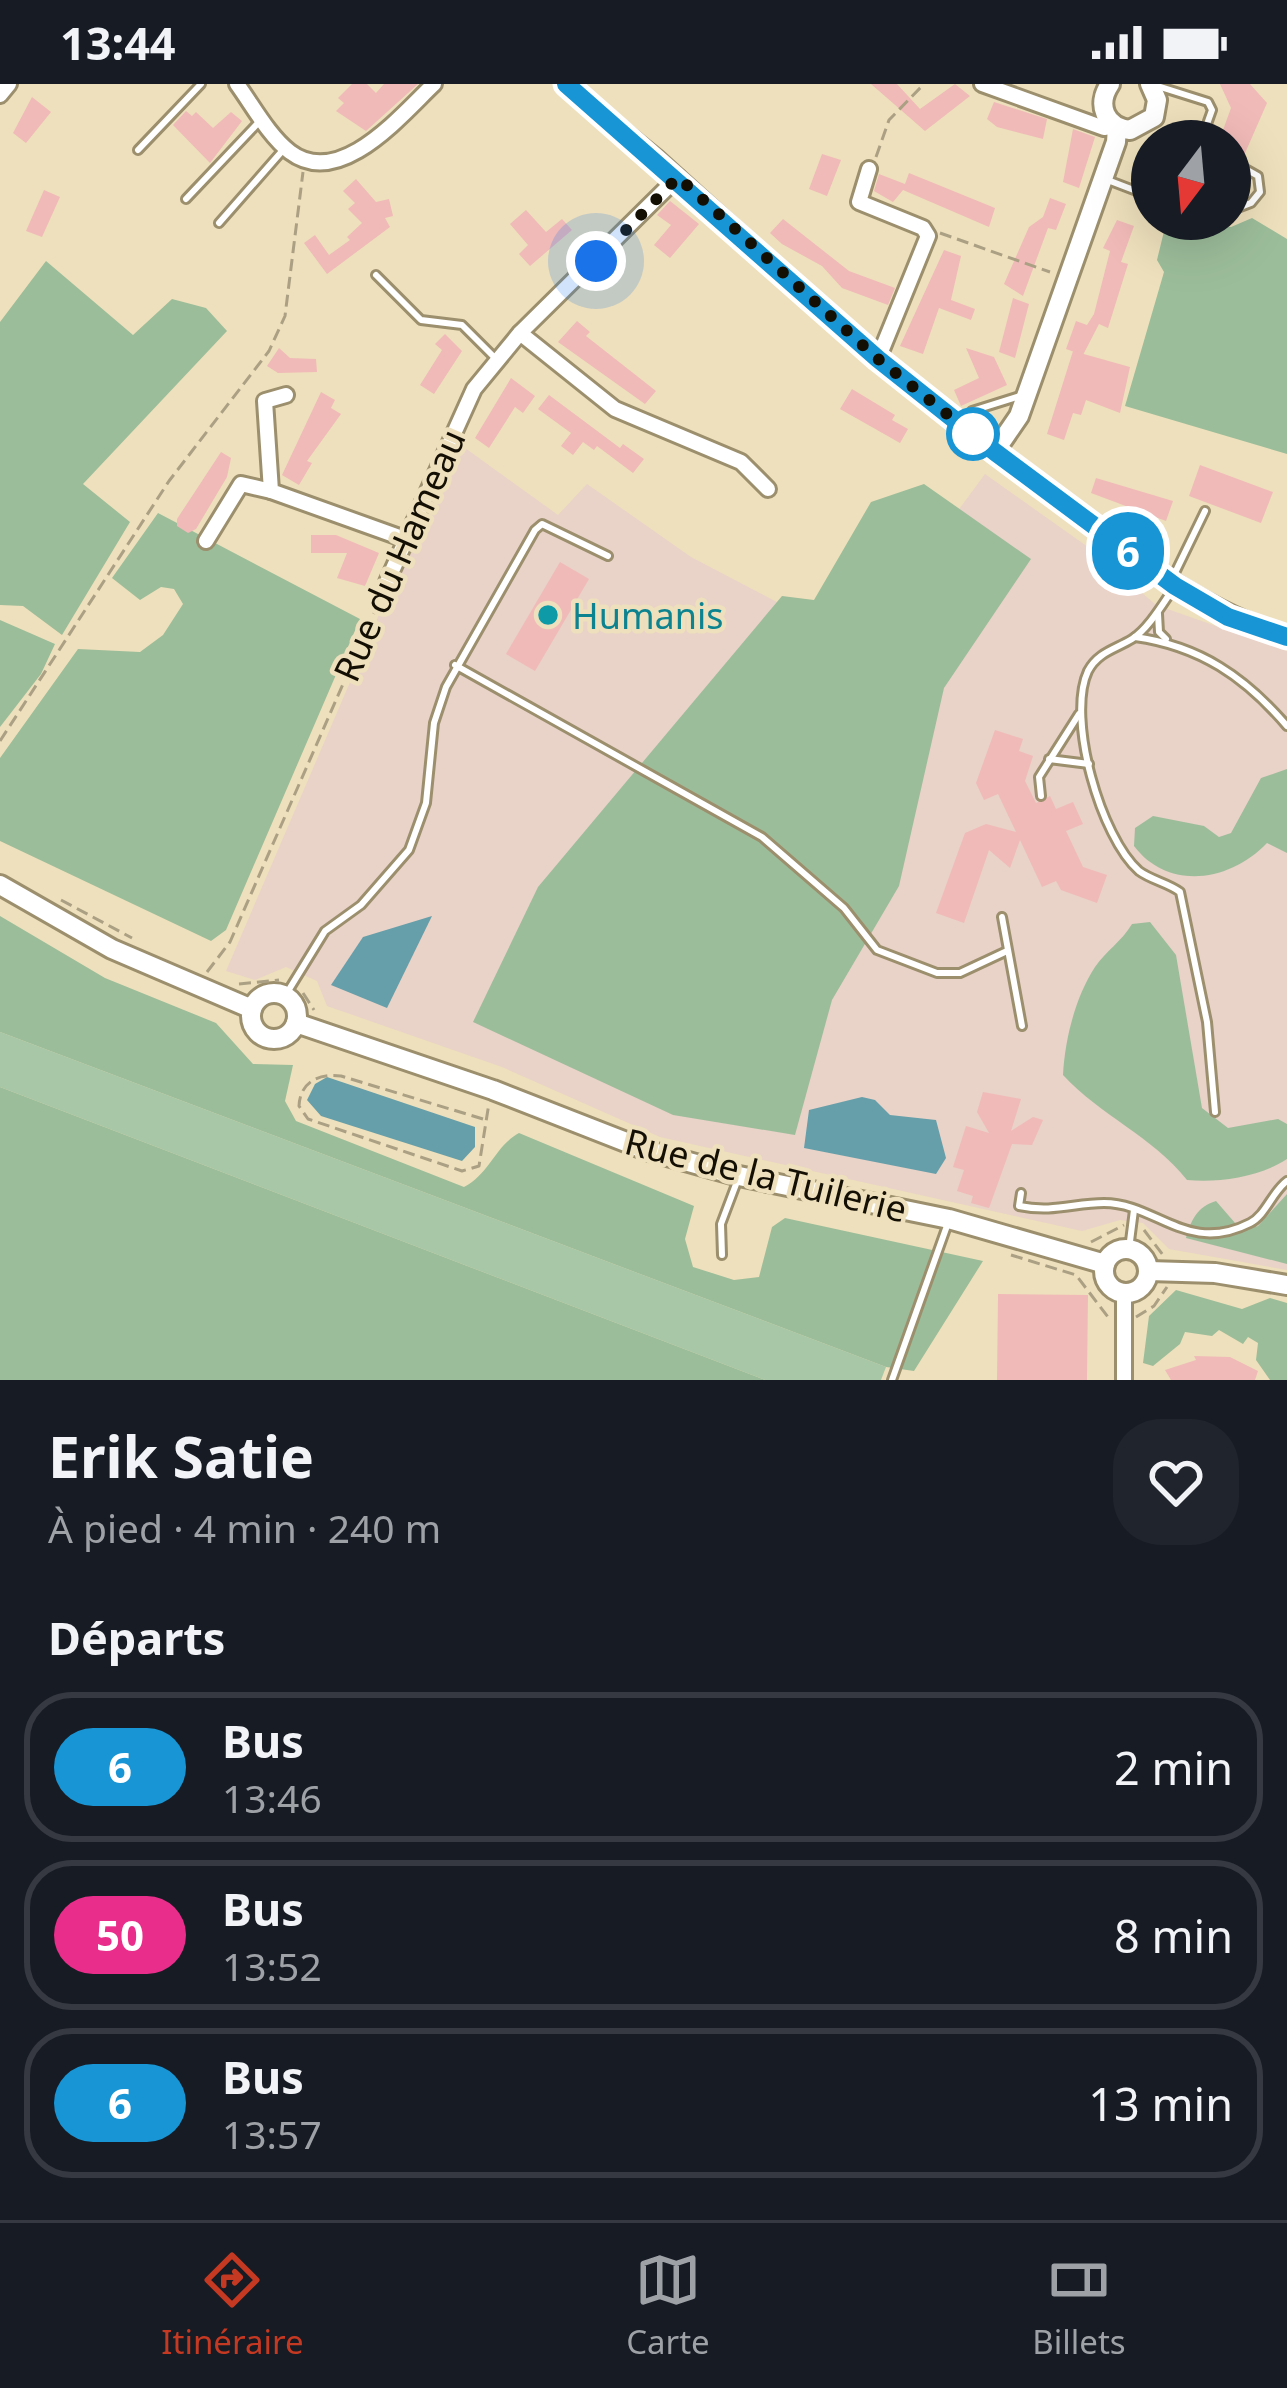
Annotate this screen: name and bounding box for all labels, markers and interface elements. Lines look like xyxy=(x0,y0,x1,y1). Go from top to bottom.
text: 13:44 xyxy=(60,12,176,73)
north arrow xyxy=(1131,120,1251,240)
map controls xyxy=(1131,120,1251,240)
your location xyxy=(566,231,626,291)
unlabelled marker xyxy=(948,409,998,459)
street label: Rue du Hameau xyxy=(321,421,477,689)
line badge: 6 xyxy=(1089,512,1167,590)
text: 6 xyxy=(1116,522,1140,579)
place label: Humanis xyxy=(572,591,724,640)
marker: Humanis xyxy=(535,602,561,628)
street label: Rue de la Tuilerie xyxy=(620,1116,912,1234)
text: Erik Satie xyxy=(48,1417,314,1495)
button: heart xyxy=(1113,1419,1239,1545)
text: À pied · 4 min · 240 m xyxy=(48,1501,441,1554)
text: Départs xyxy=(48,1607,225,1668)
text: Bus xyxy=(222,1710,304,1771)
text: 2 min xyxy=(1114,1737,1233,1798)
text: 6 xyxy=(108,1738,132,1795)
text: 13:46 xyxy=(222,1771,322,1824)
text: Bus xyxy=(222,1878,304,1939)
text: 8 min xyxy=(1114,1905,1233,1966)
text: 50 xyxy=(96,1906,144,1963)
text: 13:52 xyxy=(222,1939,322,1992)
text: Bus xyxy=(222,2046,304,2107)
text: 13 min xyxy=(1088,2073,1233,2134)
text: 6 xyxy=(108,2074,132,2131)
text: 13:57 xyxy=(222,2107,322,2160)
tab: Itinéraire xyxy=(161,2247,304,2364)
tab: Carte xyxy=(626,2247,710,2364)
tab: Billets xyxy=(1032,2247,1126,2364)

